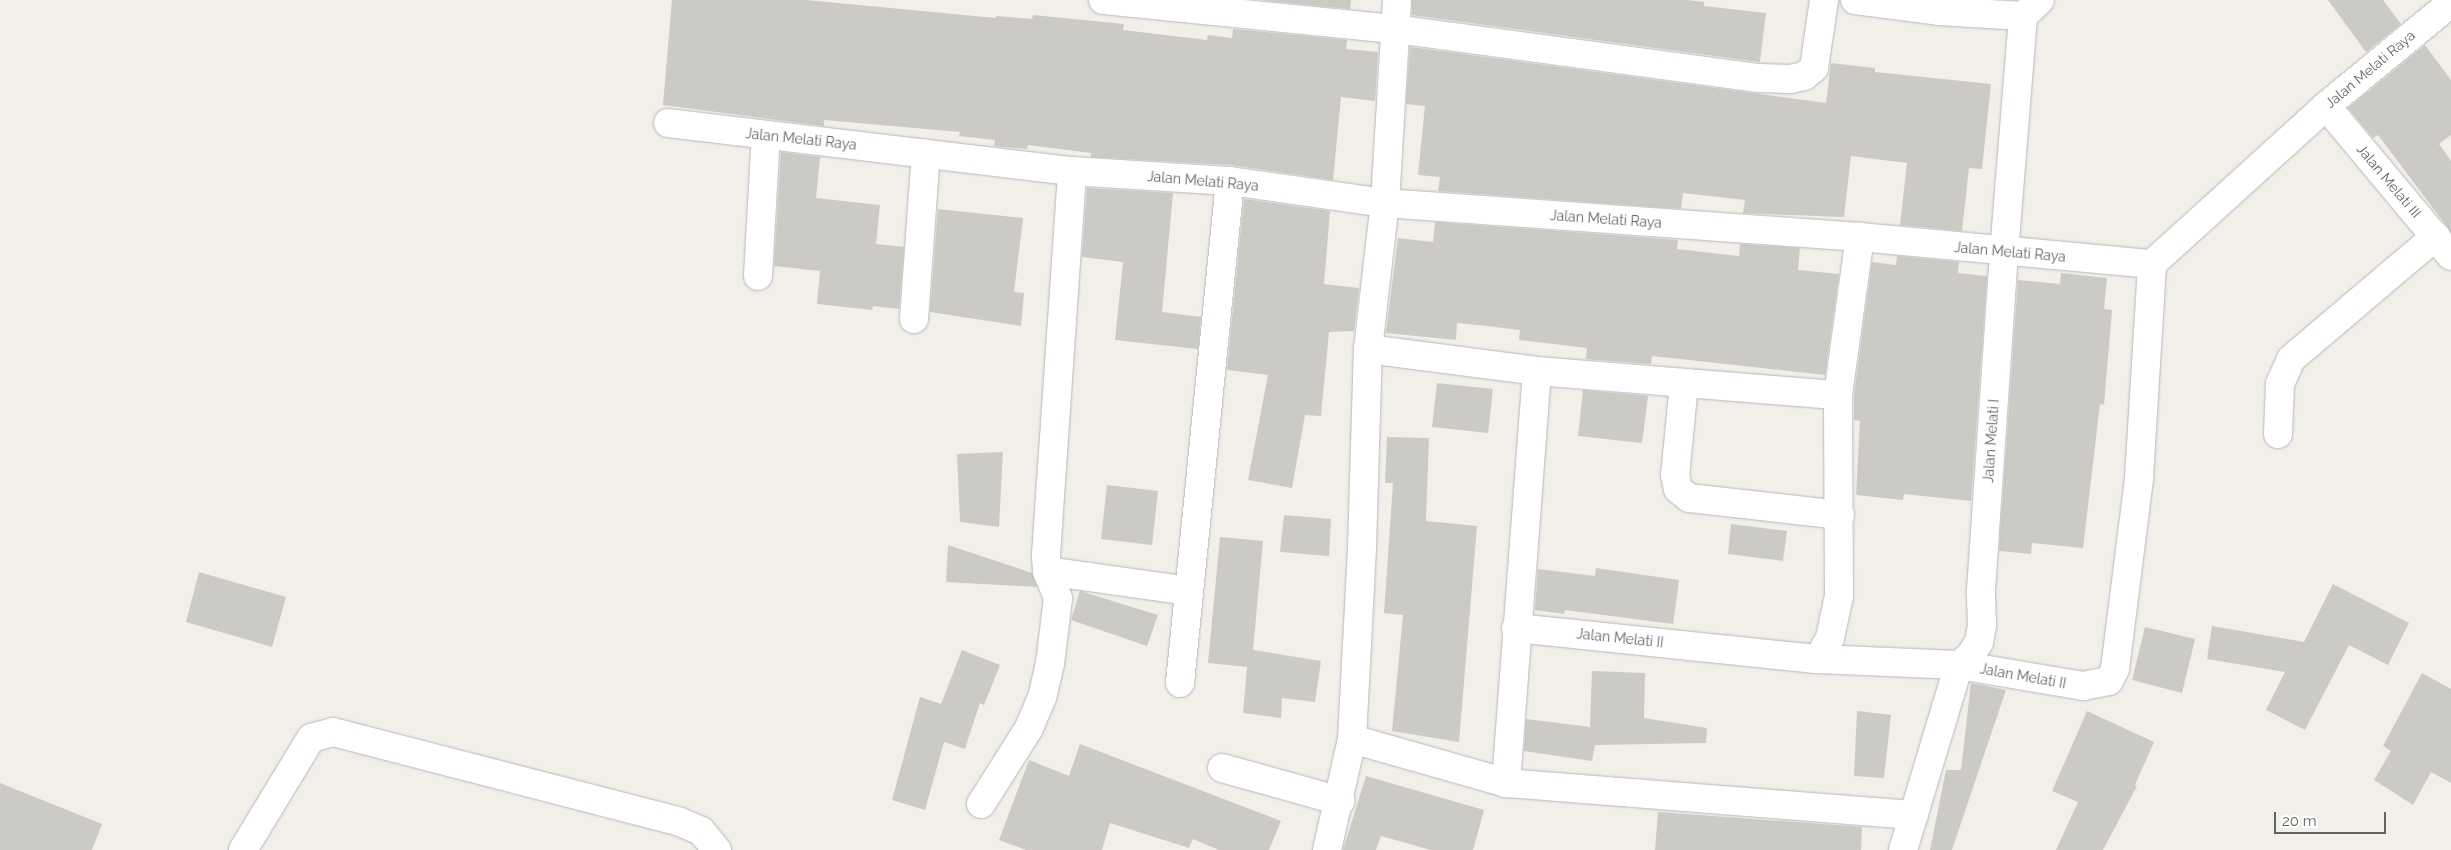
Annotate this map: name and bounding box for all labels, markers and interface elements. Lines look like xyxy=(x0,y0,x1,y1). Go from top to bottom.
street label: Jalan Melati Raya xyxy=(2322,27,2418,111)
street label: Jalan Melati Raya xyxy=(744,125,858,153)
street label: Jalan Melati III xyxy=(2353,141,2425,221)
street label: Jalan Melati Raya xyxy=(1147,168,1259,194)
street label: Jalan Melati Raya xyxy=(1550,207,1662,231)
street label: Jalan Melati Raya xyxy=(1954,239,2066,265)
street label: Jalan Melati I xyxy=(1980,399,2002,483)
street label: Jalan Melati II xyxy=(1576,625,1664,651)
street label: Jalan Melati II xyxy=(1978,660,2068,692)
scale bar xyxy=(2276,802,2388,834)
text: 20 m xyxy=(2282,812,2317,830)

